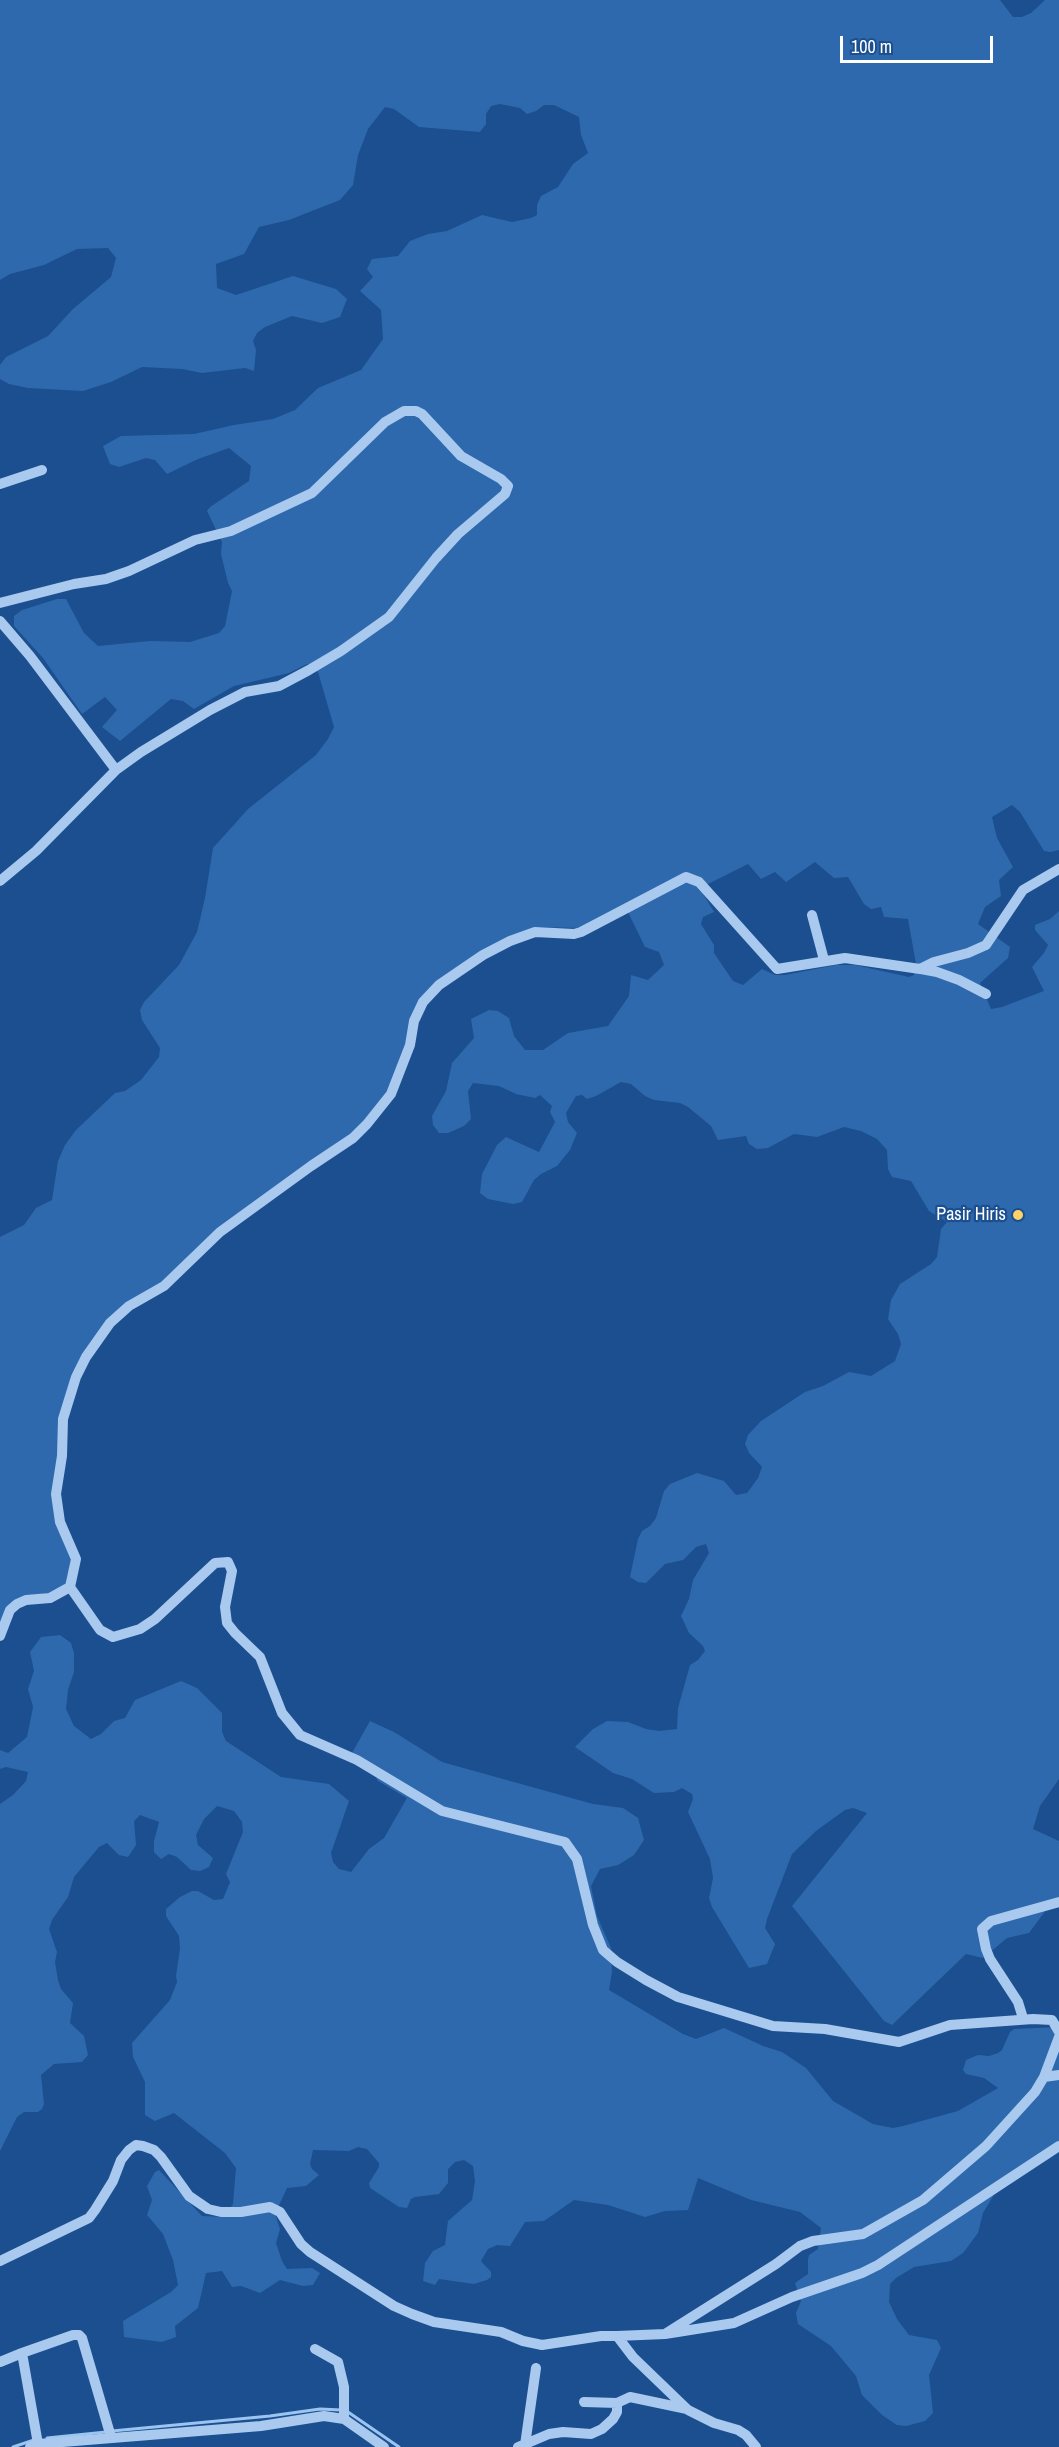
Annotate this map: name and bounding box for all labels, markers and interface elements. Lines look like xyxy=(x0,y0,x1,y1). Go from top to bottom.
scale bar xyxy=(843,24,996,62)
text: 100 m xyxy=(851,34,892,59)
place label: Pasir Hiris xyxy=(936,1204,1006,1226)
marker: Pasir Hiris xyxy=(1011,1208,1025,1222)

